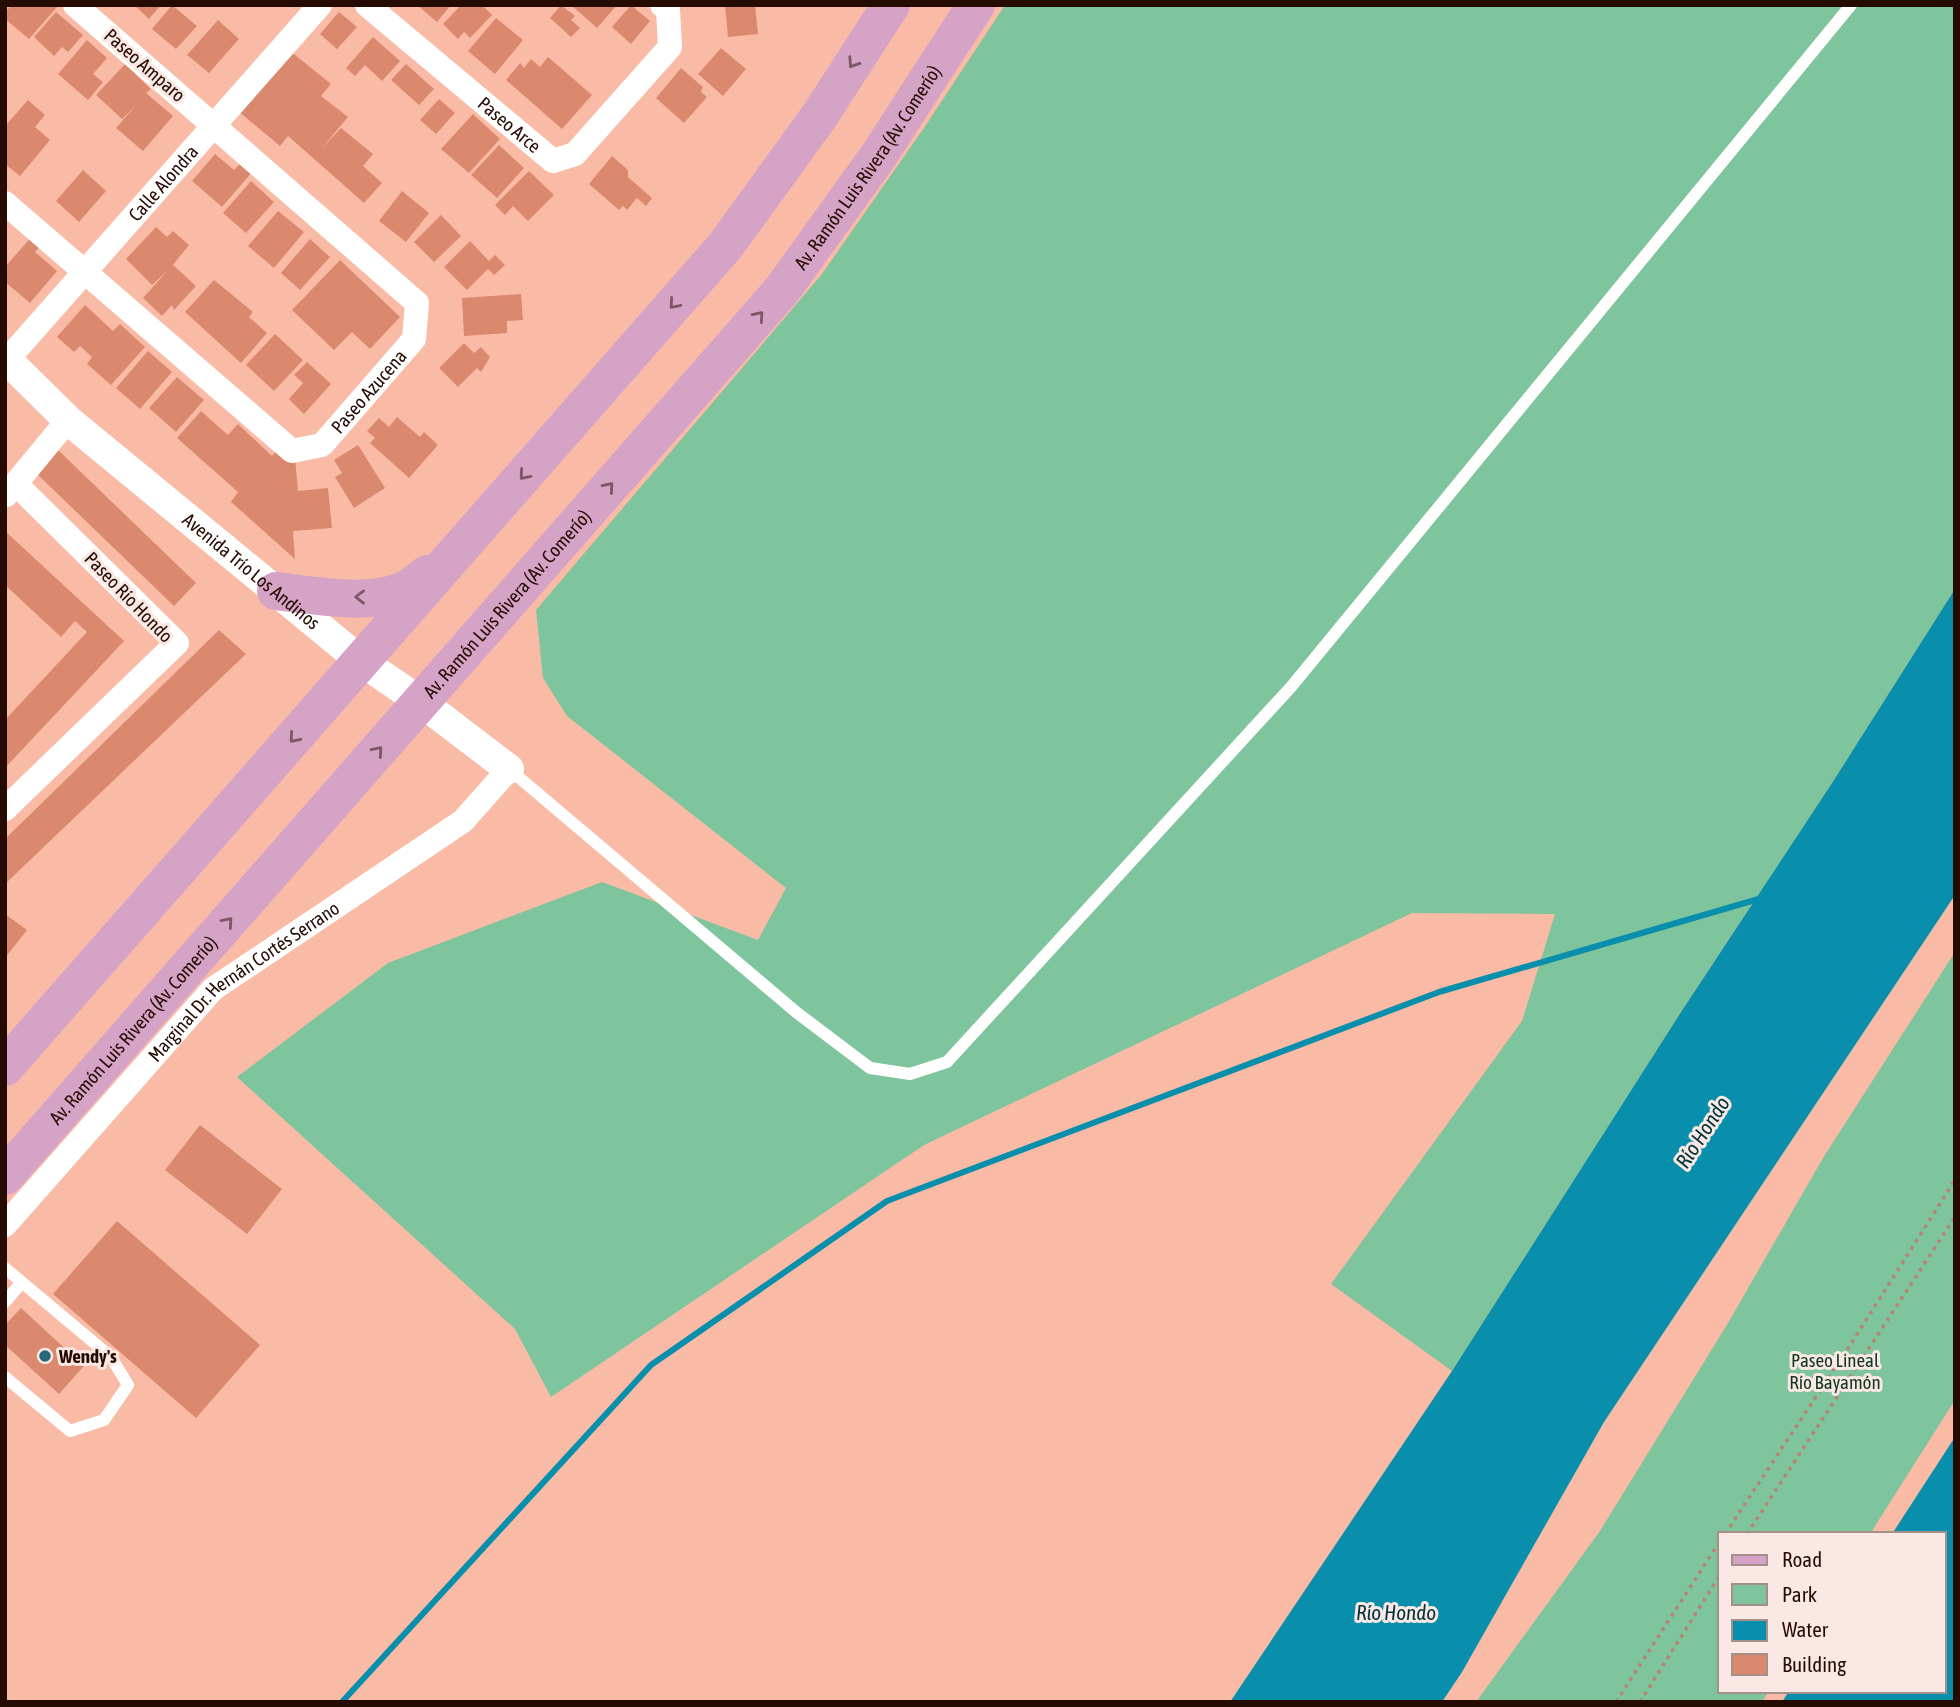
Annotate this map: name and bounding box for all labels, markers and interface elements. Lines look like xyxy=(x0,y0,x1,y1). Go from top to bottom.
street label: Paseo Amparo xyxy=(100,24,190,106)
one-way arrow xyxy=(849,55,862,68)
street label: Av. Ramón Luis Rivera (Av. Comerío) xyxy=(789,61,945,274)
street label: Paseo Arce xyxy=(474,92,545,157)
street label: Calle Alondra xyxy=(124,140,202,226)
one-way arrow xyxy=(670,296,682,309)
one-way arrow xyxy=(751,312,763,325)
street label: Paseo Azucena xyxy=(326,345,411,438)
one-way arrow xyxy=(520,467,532,480)
one-way arrow xyxy=(601,483,613,496)
street label: Av. Ramón Luis Rivera (Av. Comerío) xyxy=(418,505,595,702)
street label: Avenida Trío Los Andinos xyxy=(179,508,325,634)
street label: Paseo Río Hondo xyxy=(80,547,178,647)
one-way arrow xyxy=(355,589,365,605)
one-way arrow xyxy=(290,730,302,743)
one-way arrow xyxy=(370,746,382,759)
street label: Marginal Dr. Hernán Cortés Serrano xyxy=(143,896,343,1066)
one-way arrow xyxy=(220,917,232,930)
street label: Av. Ramón Luis Rivera (Av. Comerío) xyxy=(45,932,221,1129)
water label: Río Hondo xyxy=(1670,1092,1734,1172)
place label: Wendy's xyxy=(58,1345,117,1367)
marker: Wendy's xyxy=(37,1348,53,1364)
park label: Paseo Lineal Río Bayamón xyxy=(1789,1349,1881,1393)
legend xyxy=(1718,1532,1946,1693)
text: Road xyxy=(1782,1547,1822,1571)
text: Park xyxy=(1782,1582,1817,1606)
water label: Río Hondo xyxy=(1356,1600,1436,1624)
text: Water xyxy=(1782,1617,1829,1641)
text: Building xyxy=(1782,1652,1846,1676)

